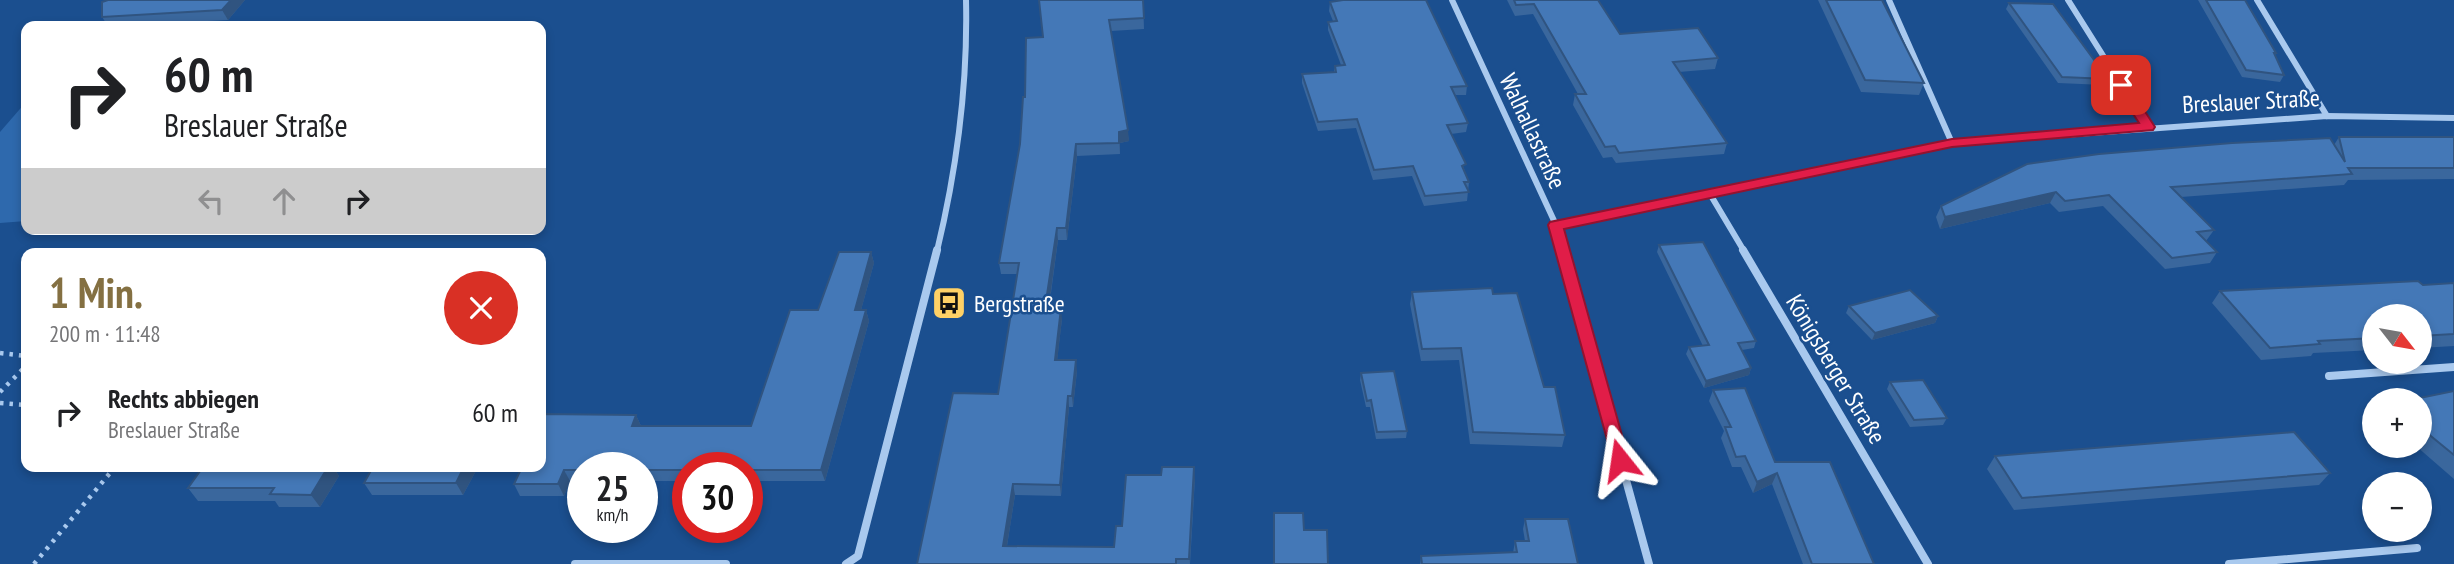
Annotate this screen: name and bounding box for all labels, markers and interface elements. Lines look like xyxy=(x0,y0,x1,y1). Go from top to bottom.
text: 60 m xyxy=(164,42,253,106)
icon: right xyxy=(49,49,140,140)
pin xyxy=(2091,55,2151,115)
icon: arrive xyxy=(2102,66,2140,104)
street label: Walhallastraße xyxy=(1493,68,1573,194)
street label: Breslauer Straße xyxy=(2181,82,2321,120)
text: Breslauer Straße xyxy=(164,104,348,146)
icon: left xyxy=(192,182,230,220)
icon: ahead xyxy=(265,182,303,220)
icon: right xyxy=(338,182,376,220)
text: 1 Min. xyxy=(49,265,143,320)
button: close xyxy=(444,271,518,345)
bus stop icon: Bergstraße xyxy=(930,284,968,322)
place label: Bergstraße xyxy=(974,288,1065,319)
street label: Königsberger Straße xyxy=(1779,289,1893,449)
north arrow xyxy=(2362,304,2432,374)
map controls xyxy=(2362,304,2432,542)
text: 200 m · 11:48 xyxy=(49,319,161,348)
text: Rechts abbiegen xyxy=(108,382,259,415)
button: + xyxy=(2362,388,2432,458)
icon: right xyxy=(49,394,87,432)
text: 60 m xyxy=(472,396,518,429)
text: Breslauer Straße xyxy=(108,415,240,444)
position arrow xyxy=(1583,423,1657,497)
speed limit sign: 30 xyxy=(672,452,763,543)
text: 25 xyxy=(596,465,629,511)
button: − xyxy=(2362,472,2432,542)
text: km/h xyxy=(597,503,628,526)

